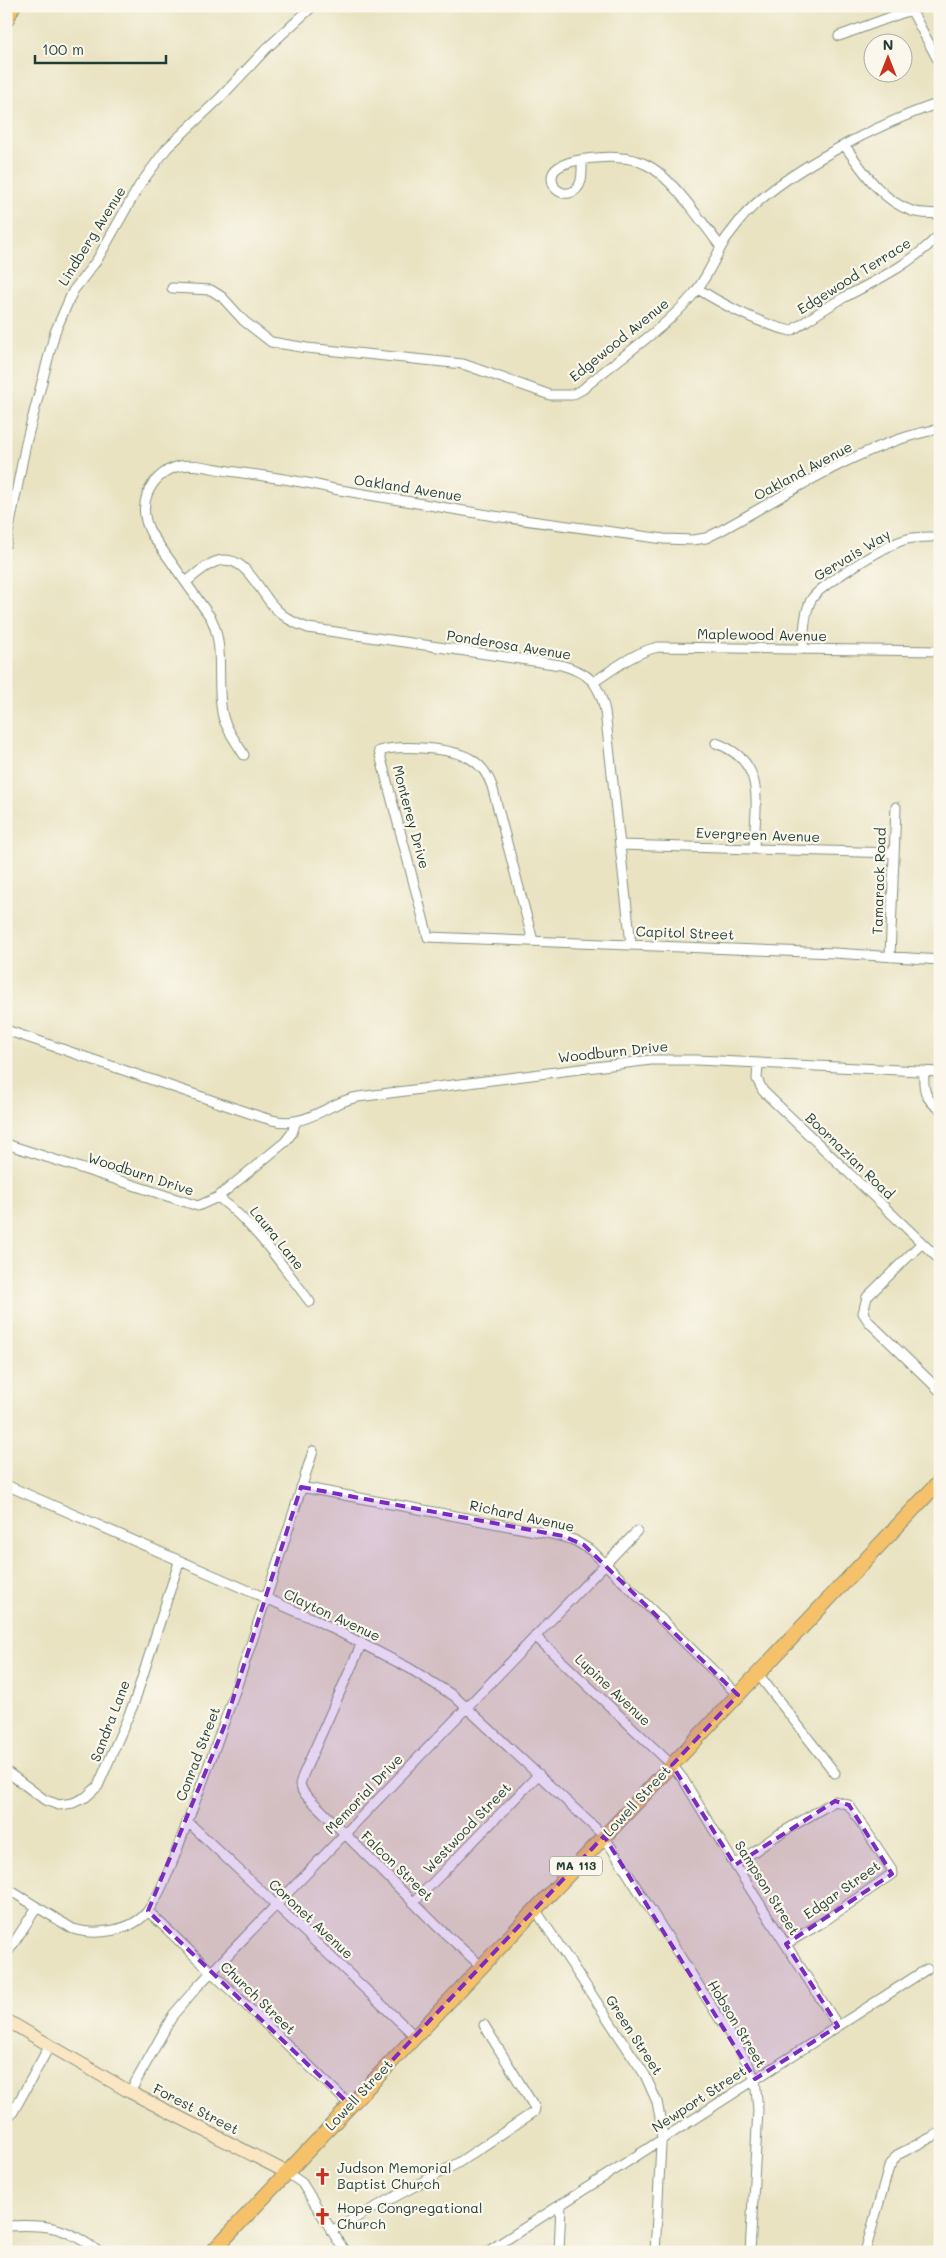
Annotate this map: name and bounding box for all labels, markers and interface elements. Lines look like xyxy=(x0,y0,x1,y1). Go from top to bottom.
scale bar xyxy=(35,32,166,64)
north arrow xyxy=(864,32,914,82)
text: N xyxy=(883,35,893,54)
text: 100 m xyxy=(42,39,84,59)
street label: Lindberg Avenue xyxy=(53,182,130,289)
street label: Edgewood Terrace xyxy=(793,233,914,318)
street label: Edgewood Avenue xyxy=(565,294,672,386)
street label: Oakland Avenue xyxy=(750,437,855,505)
street label: Oakland Avenue xyxy=(353,470,463,505)
street label: Gervais Way xyxy=(810,524,894,585)
street label: Maplewood Avenue xyxy=(697,624,827,645)
street label: Ponderosa Avenue xyxy=(445,625,573,664)
street label: Monterey Drive xyxy=(389,763,434,871)
street label: Evergreen Avenue xyxy=(696,823,820,846)
street label: Tamarack Road xyxy=(867,827,890,935)
street label: Capitol Street xyxy=(635,921,735,944)
street label: Woodburn Drive xyxy=(557,1036,669,1067)
street label: Boornazian Road xyxy=(802,1108,899,1203)
street label: Woodburn Drive xyxy=(86,1147,197,1200)
street label: Laura Lane xyxy=(246,1202,309,1273)
street label: Richard Avenue xyxy=(468,1495,576,1536)
street label: Clayton Avenue xyxy=(281,1584,384,1645)
street label: Lupine Avenue xyxy=(571,1650,655,1730)
street label: Sandra Lane xyxy=(85,1677,134,1764)
street label: Conrad Street xyxy=(171,1704,224,1804)
street label: Memorial Drive xyxy=(321,1750,407,1838)
street label: Lowell Street xyxy=(599,1761,675,1841)
street label: Westwood Street xyxy=(418,1778,515,1877)
street label: Falcon Street xyxy=(357,1826,438,1905)
street label: Sampson Street xyxy=(731,1837,804,1939)
road number: MA 113 xyxy=(550,1856,602,1875)
street label: Edgar Street xyxy=(799,1856,884,1923)
street label: Coronet Avenue xyxy=(265,1874,358,1963)
street label: Church Street xyxy=(217,1957,300,2038)
street label: Hobson Street xyxy=(704,1976,771,2071)
street label: Green Street xyxy=(602,1991,667,2078)
street label: Lowell Street xyxy=(321,2055,397,2135)
street label: Newport Street xyxy=(648,2061,750,2136)
street label: Forest Street xyxy=(150,2079,242,2138)
place label: Judson Memorial Baptist Church xyxy=(337,2158,451,2193)
church icon: Judson Memorial Baptist Church xyxy=(313,2166,333,2186)
place label: Hope Congregational Church xyxy=(337,2198,483,2233)
church icon: Hope Congregational Church xyxy=(313,2206,333,2226)

